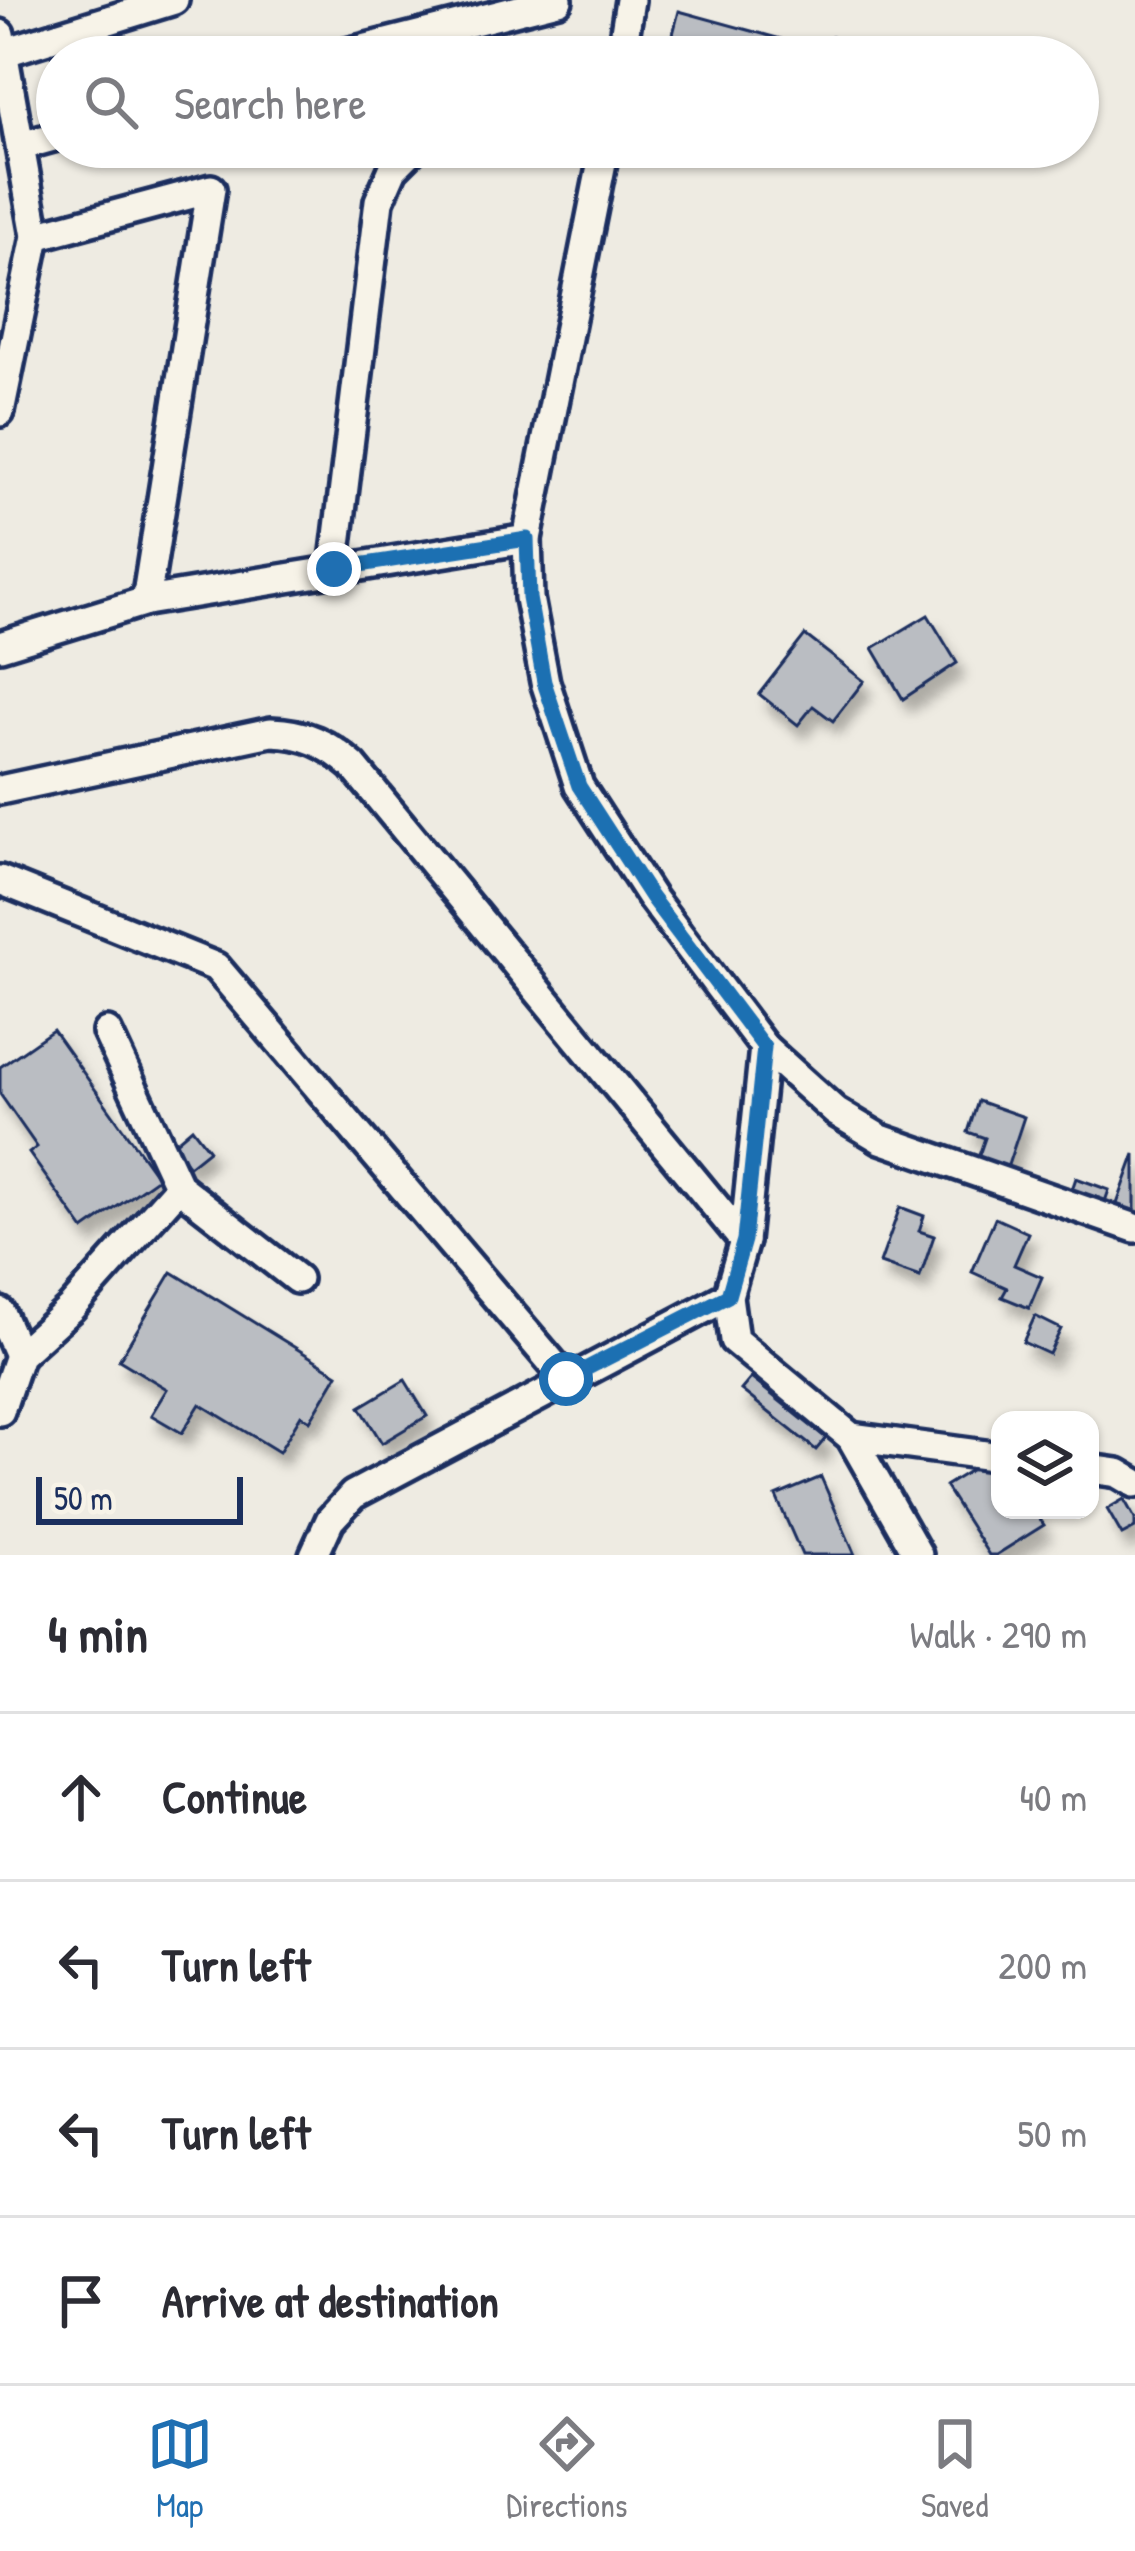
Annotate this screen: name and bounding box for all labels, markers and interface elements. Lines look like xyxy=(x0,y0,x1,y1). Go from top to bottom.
search box xyxy=(36,36,1099,168)
icon: search xyxy=(78,69,144,135)
text: Search here xyxy=(174,72,366,133)
route end xyxy=(307,542,361,596)
route start xyxy=(539,1352,593,1406)
map controls xyxy=(991,1411,1099,1519)
button: layers xyxy=(991,1411,1099,1519)
scale bar xyxy=(36,1471,243,1524)
text: 50 m xyxy=(54,1476,113,1520)
text: 4 min xyxy=(48,1599,148,1668)
text: Walk · 290 m xyxy=(910,1607,1087,1660)
icon: ahead xyxy=(48,1764,114,1830)
text: Continue xyxy=(162,1766,307,1827)
text: 40 m xyxy=(1019,1770,1087,1823)
icon: left xyxy=(48,1932,114,1998)
text: Turn left xyxy=(162,1934,311,1995)
text: 200 m xyxy=(998,1938,1087,1991)
icon: left xyxy=(48,2100,114,2166)
text: Turn left xyxy=(162,2102,311,2163)
text: 50 m xyxy=(1018,2106,1087,2159)
icon: arrive xyxy=(48,2268,114,2334)
text: Arrive at destination xyxy=(162,2270,499,2331)
tab: Map xyxy=(147,2411,213,2527)
tab: Directions xyxy=(506,2411,628,2527)
tab: Saved xyxy=(921,2411,988,2527)

